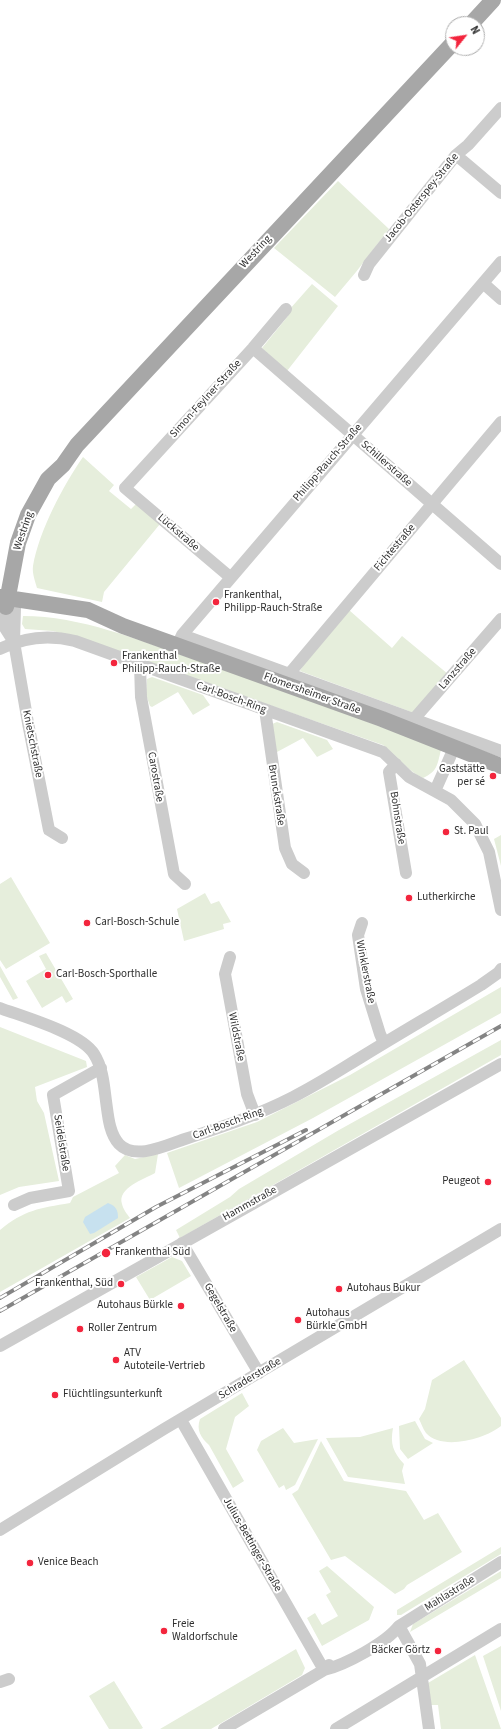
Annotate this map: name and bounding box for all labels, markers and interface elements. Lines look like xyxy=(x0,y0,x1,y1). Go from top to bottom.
north arrow xyxy=(445,16,485,56)
text: N xyxy=(467,23,483,37)
street label: Jacob-Osterspey-Straße xyxy=(382,151,462,245)
street label: Westring xyxy=(237,233,275,271)
street label: Simon-Feylner-Straße xyxy=(168,357,244,441)
street label: Philipp-Rauch-Straße xyxy=(291,422,365,504)
street label: Schillerstraße xyxy=(358,438,414,490)
street label: Westring xyxy=(11,510,37,552)
street label: Lückstraße xyxy=(155,511,201,555)
street label: Fichtestraße xyxy=(372,522,418,574)
place label: Frankenthal, Philipp-Rauch-Straße xyxy=(224,589,322,615)
marker: Frankenthal, Philipp-Rauch-Straße xyxy=(211,597,221,607)
street label: Lanzstraße xyxy=(436,646,480,692)
place label: Frankenthal Philipp-Rauch-Straße xyxy=(122,650,220,676)
marker: Frankenthal Philipp-Rauch-Straße xyxy=(109,658,119,668)
street label: Flomersheimer Straße xyxy=(262,670,362,718)
street label: Carl-Bosch-Ring xyxy=(194,679,268,717)
street label: Knietschstraße xyxy=(19,709,45,779)
street label: Carostraße xyxy=(144,751,166,803)
street label: Brunckstraße xyxy=(265,763,287,827)
place label: Gaststätte per sé xyxy=(439,763,485,789)
marker: Gaststätte per sé xyxy=(488,771,498,781)
street label: Bohnstraße xyxy=(386,791,408,845)
place label: St. Paul xyxy=(454,825,488,839)
marker: St. Paul xyxy=(441,827,451,837)
place label: Lutherkirche xyxy=(417,891,476,905)
marker: Lutherkirche xyxy=(404,893,414,903)
place label: Carl-Bosch-Schule xyxy=(95,916,179,930)
marker: Carl-Bosch-Schule xyxy=(82,918,92,928)
street label: Winklerstraße xyxy=(352,939,378,1005)
place label: Carl-Bosch-Sporthalle xyxy=(56,968,157,982)
marker: Carl-Bosch-Sporthalle xyxy=(43,970,53,980)
street label: Wildstraße xyxy=(225,1012,247,1062)
street label: Carl-Bosch-Ring xyxy=(191,1105,265,1143)
street label: Seidelstraße xyxy=(50,1114,72,1172)
place label: Peugeot xyxy=(442,1175,480,1189)
marker: Peugeot xyxy=(483,1177,493,1187)
street label: Hammstraße xyxy=(221,1184,279,1224)
place label: Frankenthal Süd xyxy=(115,1246,190,1260)
marker: Frankenthal Süd xyxy=(100,1247,112,1259)
place label: Frankenthal, Süd xyxy=(35,1277,113,1291)
marker: Frankenthal, Süd xyxy=(116,1279,126,1289)
street label: Gegelstraße xyxy=(201,1281,239,1335)
place label: Autohaus Bukur xyxy=(347,1282,420,1296)
marker: Autohaus Bukur xyxy=(334,1284,344,1294)
place label: Autohaus Bürkle xyxy=(97,1299,173,1313)
marker: Autohaus Bürkle xyxy=(176,1301,186,1311)
place label: Autohaus Bürkle GmbH xyxy=(306,1307,367,1333)
marker: Autohaus Bürkle GmbH xyxy=(293,1315,303,1325)
place label: Roller Zentrum xyxy=(88,1322,157,1336)
marker: Roller Zentrum xyxy=(75,1324,85,1334)
place label: ATV Autoteile-Vertrieb xyxy=(124,1347,205,1373)
marker: ATV Autoteile-Vertrieb xyxy=(111,1355,121,1365)
street label: Schraderstraße xyxy=(216,1355,284,1403)
place label: Flüchtlingsunterkunft xyxy=(63,1388,162,1402)
marker: Flüchtlingsunterkunft xyxy=(50,1390,60,1400)
street label: Julius-Bettinger-Straße xyxy=(220,1496,284,1594)
place label: Venice Beach xyxy=(38,1556,98,1570)
marker: Venice Beach xyxy=(25,1558,35,1568)
street label: Mahlastraße xyxy=(422,1573,478,1615)
place label: Freie Waldorfschule xyxy=(172,1618,238,1644)
marker: Freie Waldorfschule xyxy=(159,1626,169,1636)
place label: Bäcker Görtz xyxy=(371,1644,430,1658)
marker: Bäcker Görtz xyxy=(433,1646,443,1656)

